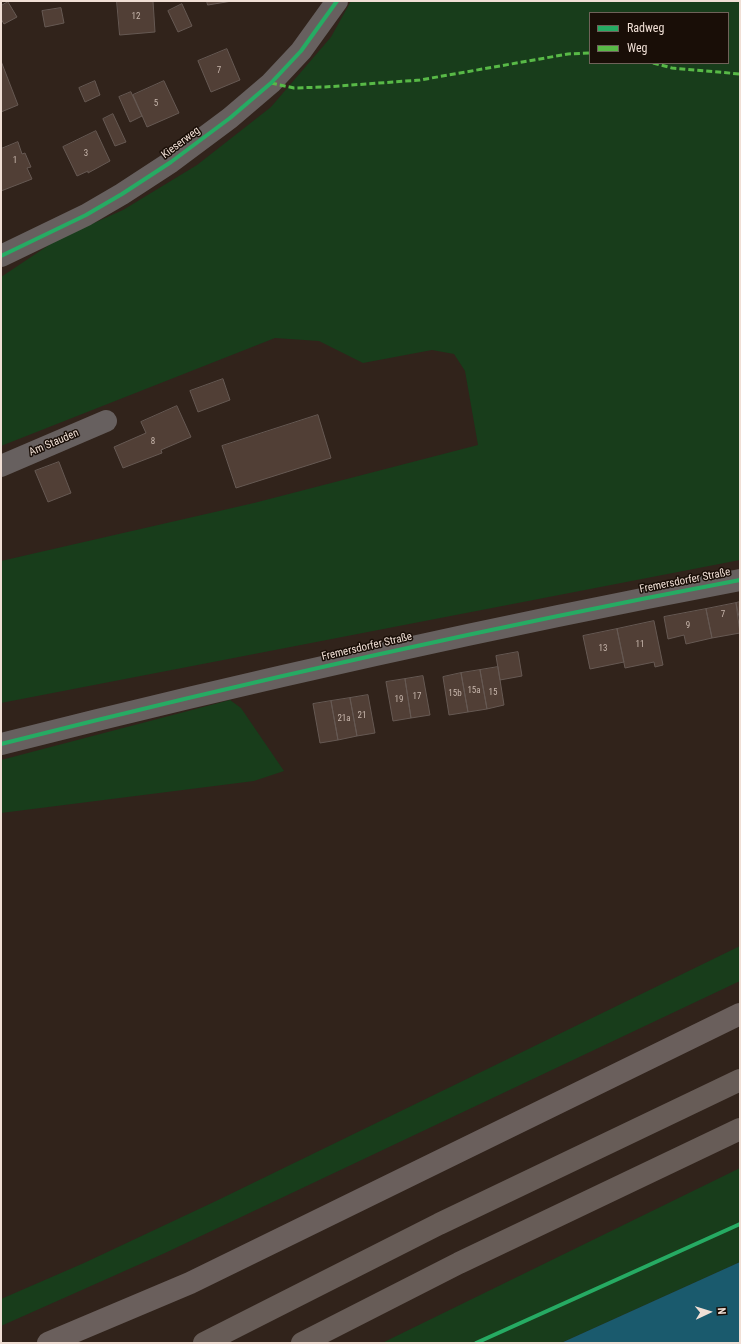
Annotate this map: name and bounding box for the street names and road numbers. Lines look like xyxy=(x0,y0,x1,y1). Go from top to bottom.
street label: Kieserweg xyxy=(159,124,203,162)
street label: Am Stauden xyxy=(27,427,81,459)
street label: Fremersdorfer Straße xyxy=(638,566,732,596)
street label: Fremersdorfer Straße xyxy=(320,630,414,664)

